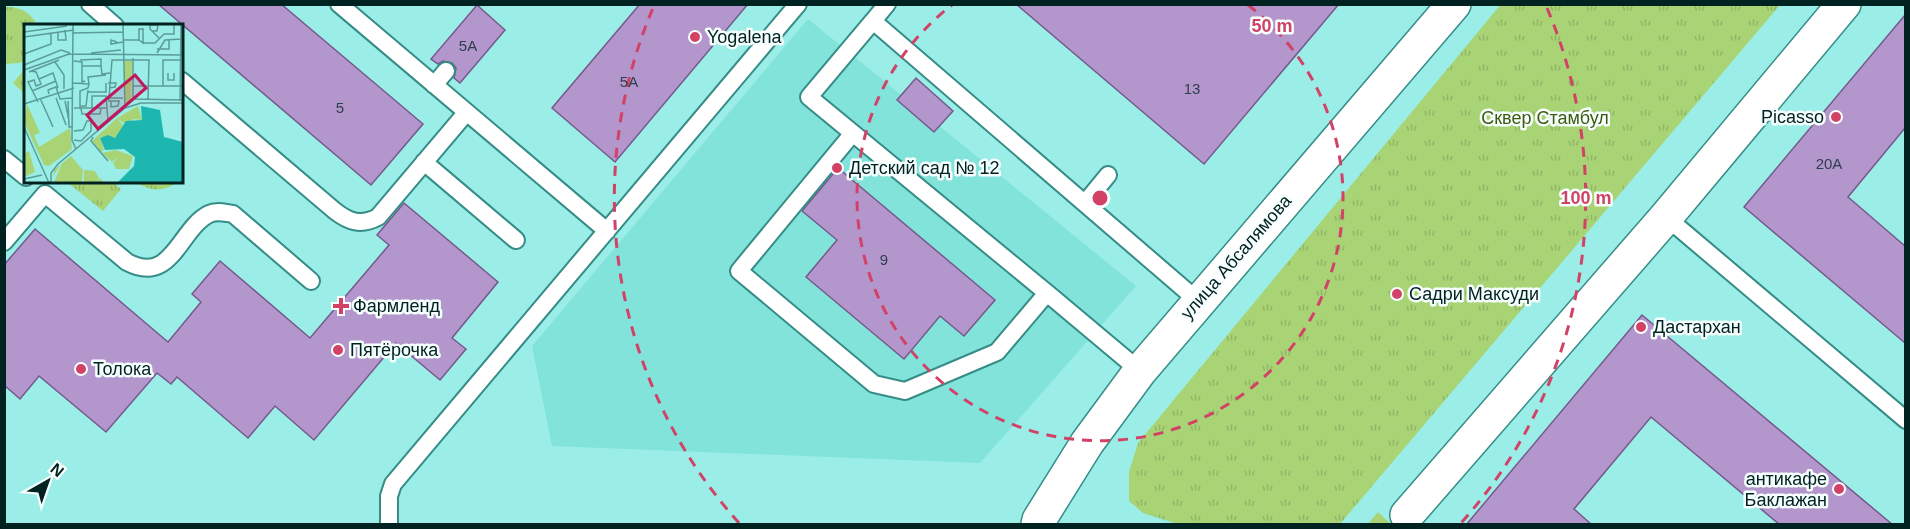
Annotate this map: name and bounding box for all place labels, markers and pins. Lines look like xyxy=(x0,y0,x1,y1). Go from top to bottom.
place label: Yogalena xyxy=(707,27,782,47)
marker: Yogalena xyxy=(688,30,702,44)
place label: Picasso xyxy=(1761,107,1824,127)
marker: Picasso xyxy=(1829,110,1843,124)
place label: Детский сад № 12 xyxy=(849,158,999,178)
marker: Детский сад № 12 xyxy=(830,161,844,175)
centre of rings xyxy=(1090,188,1110,208)
place label: Садри Максуди xyxy=(1409,284,1539,304)
marker: Садри Максуди xyxy=(1390,287,1404,301)
place label: Фармленд xyxy=(353,296,441,316)
marker: Фармленд xyxy=(334,299,348,313)
place label: Дастархан xyxy=(1653,317,1741,337)
marker: Дастархан xyxy=(1634,320,1648,334)
place label: Пятёрочка xyxy=(350,340,439,360)
marker: Пятёрочка xyxy=(331,343,345,357)
place label: Толока xyxy=(93,359,152,379)
marker: Толока xyxy=(74,362,88,376)
place label: антикафе Баклажан xyxy=(1745,469,1827,510)
marker: антикафе Баклажан xyxy=(1832,482,1846,496)

